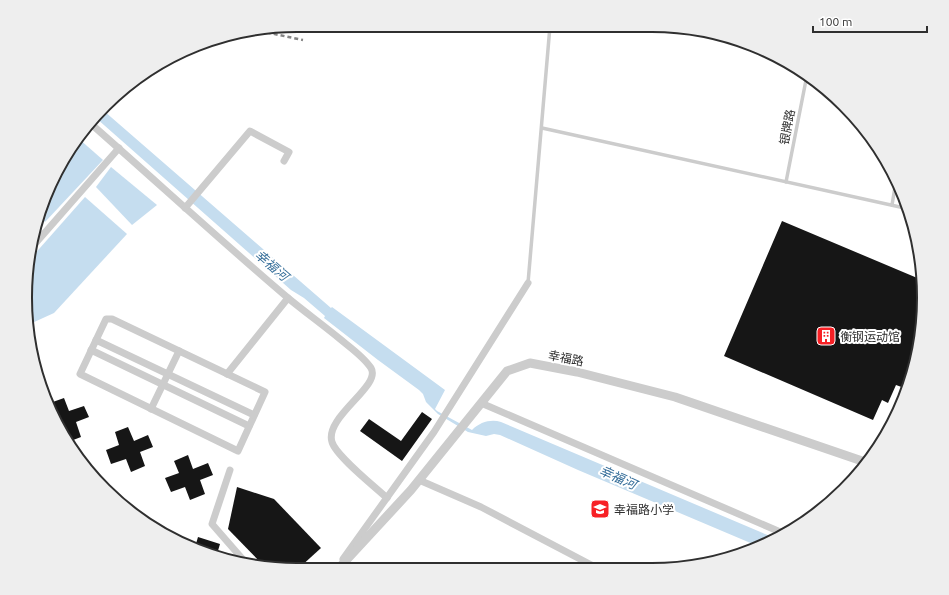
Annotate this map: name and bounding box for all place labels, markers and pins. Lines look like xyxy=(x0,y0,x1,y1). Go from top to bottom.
building icon: 衡钢运动馆 xyxy=(815,325,837,347)
place label: 衡钢运动馆 xyxy=(840,330,900,343)
school or university icon: 幸福路小学 xyxy=(589,498,611,520)
place label: 幸福路小学 xyxy=(614,503,674,516)

